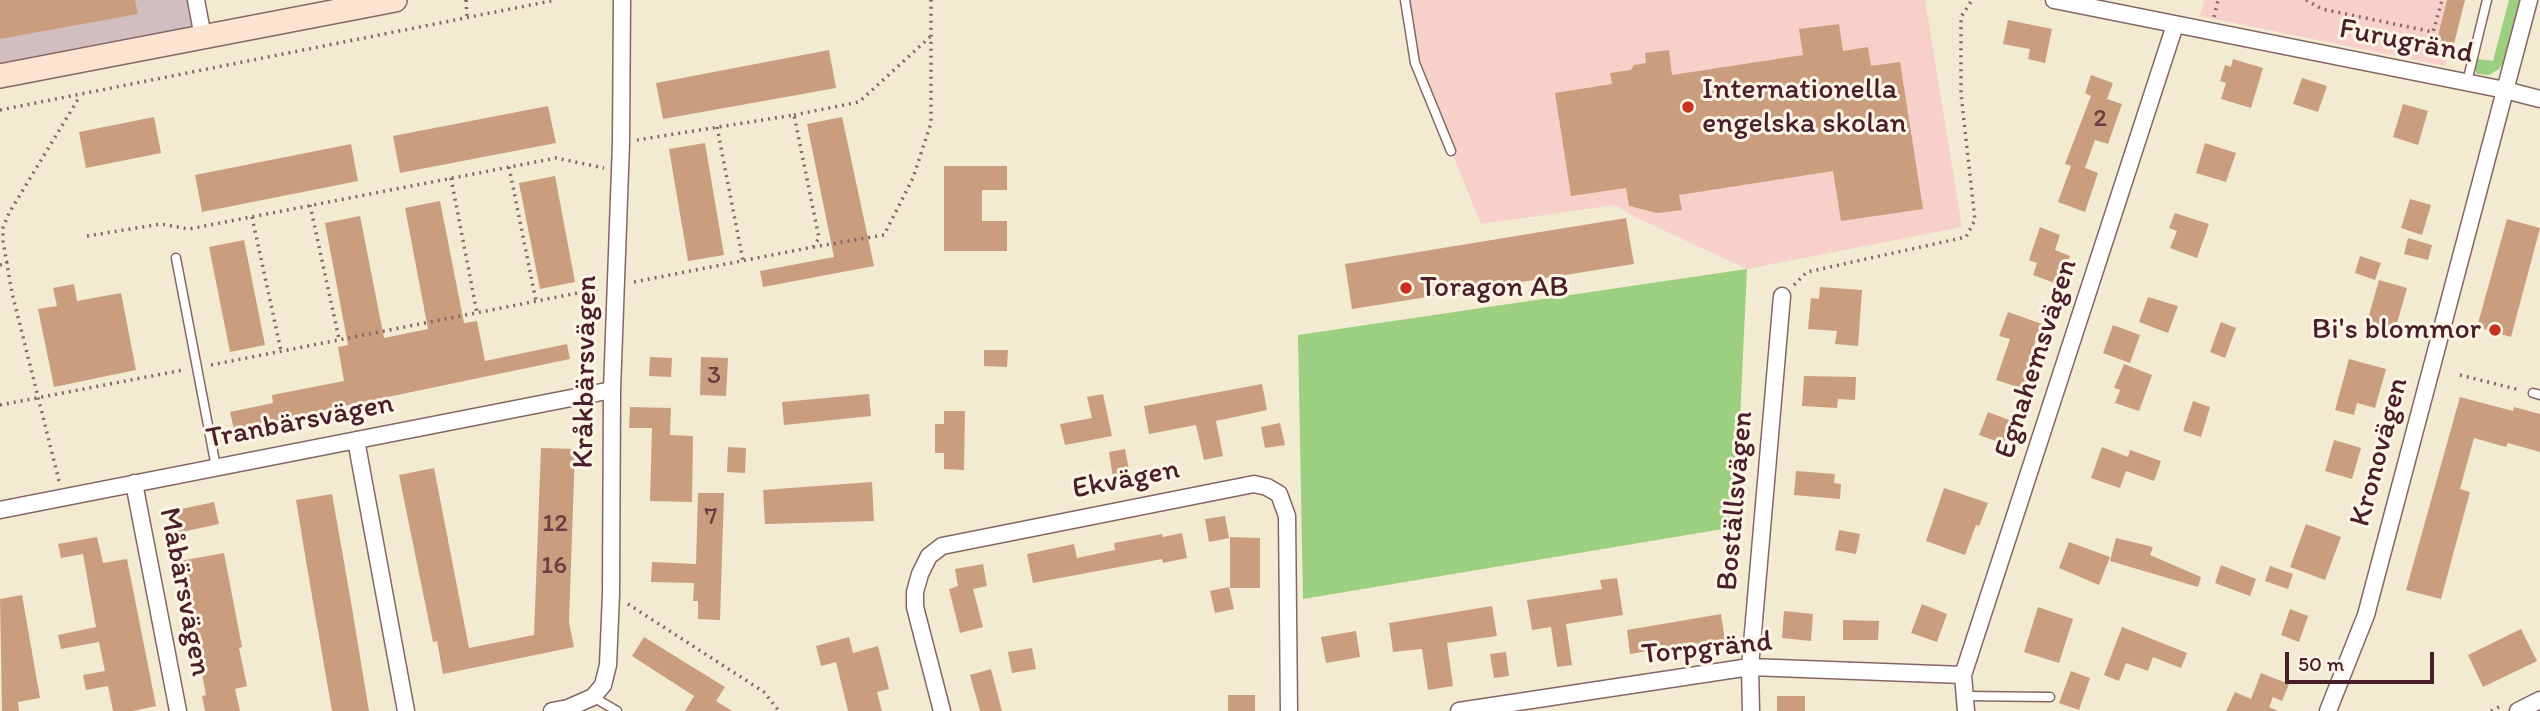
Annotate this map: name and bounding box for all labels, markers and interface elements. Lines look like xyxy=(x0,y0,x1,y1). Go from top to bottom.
street label: Furugränd xyxy=(2336,11,2476,73)
place label: Internationella engelska skolan xyxy=(1702,72,1906,142)
marker: Internationella engelska skolan xyxy=(1680,99,1696,115)
house number: 2 xyxy=(2093,103,2107,135)
street label: Egnahemsvägen xyxy=(1988,255,2086,463)
place label: Toragon AB xyxy=(1420,270,1569,306)
street label: Kråkbärsvägen xyxy=(566,275,606,469)
marker: Toragon AB xyxy=(1398,280,1414,296)
place label: Bi's blommor xyxy=(2312,312,2481,348)
marker: Bi's blommor xyxy=(2487,322,2503,338)
house number: 3 xyxy=(707,360,721,392)
street label: Kronovägen xyxy=(2343,374,2417,530)
street label: Tranbärsvägen xyxy=(203,386,397,458)
street label: Boställsvägen xyxy=(1710,410,1762,592)
street label: Ekvägen xyxy=(1069,452,1183,508)
house number: 7 xyxy=(705,501,717,533)
street label: Måbärsvägen xyxy=(150,505,218,679)
house number: 12 xyxy=(542,508,568,540)
house number: 16 xyxy=(541,550,567,582)
street label: Torpgränd xyxy=(1640,624,1774,674)
scale bar xyxy=(2288,638,2437,682)
text: 50 m xyxy=(2298,651,2344,676)

